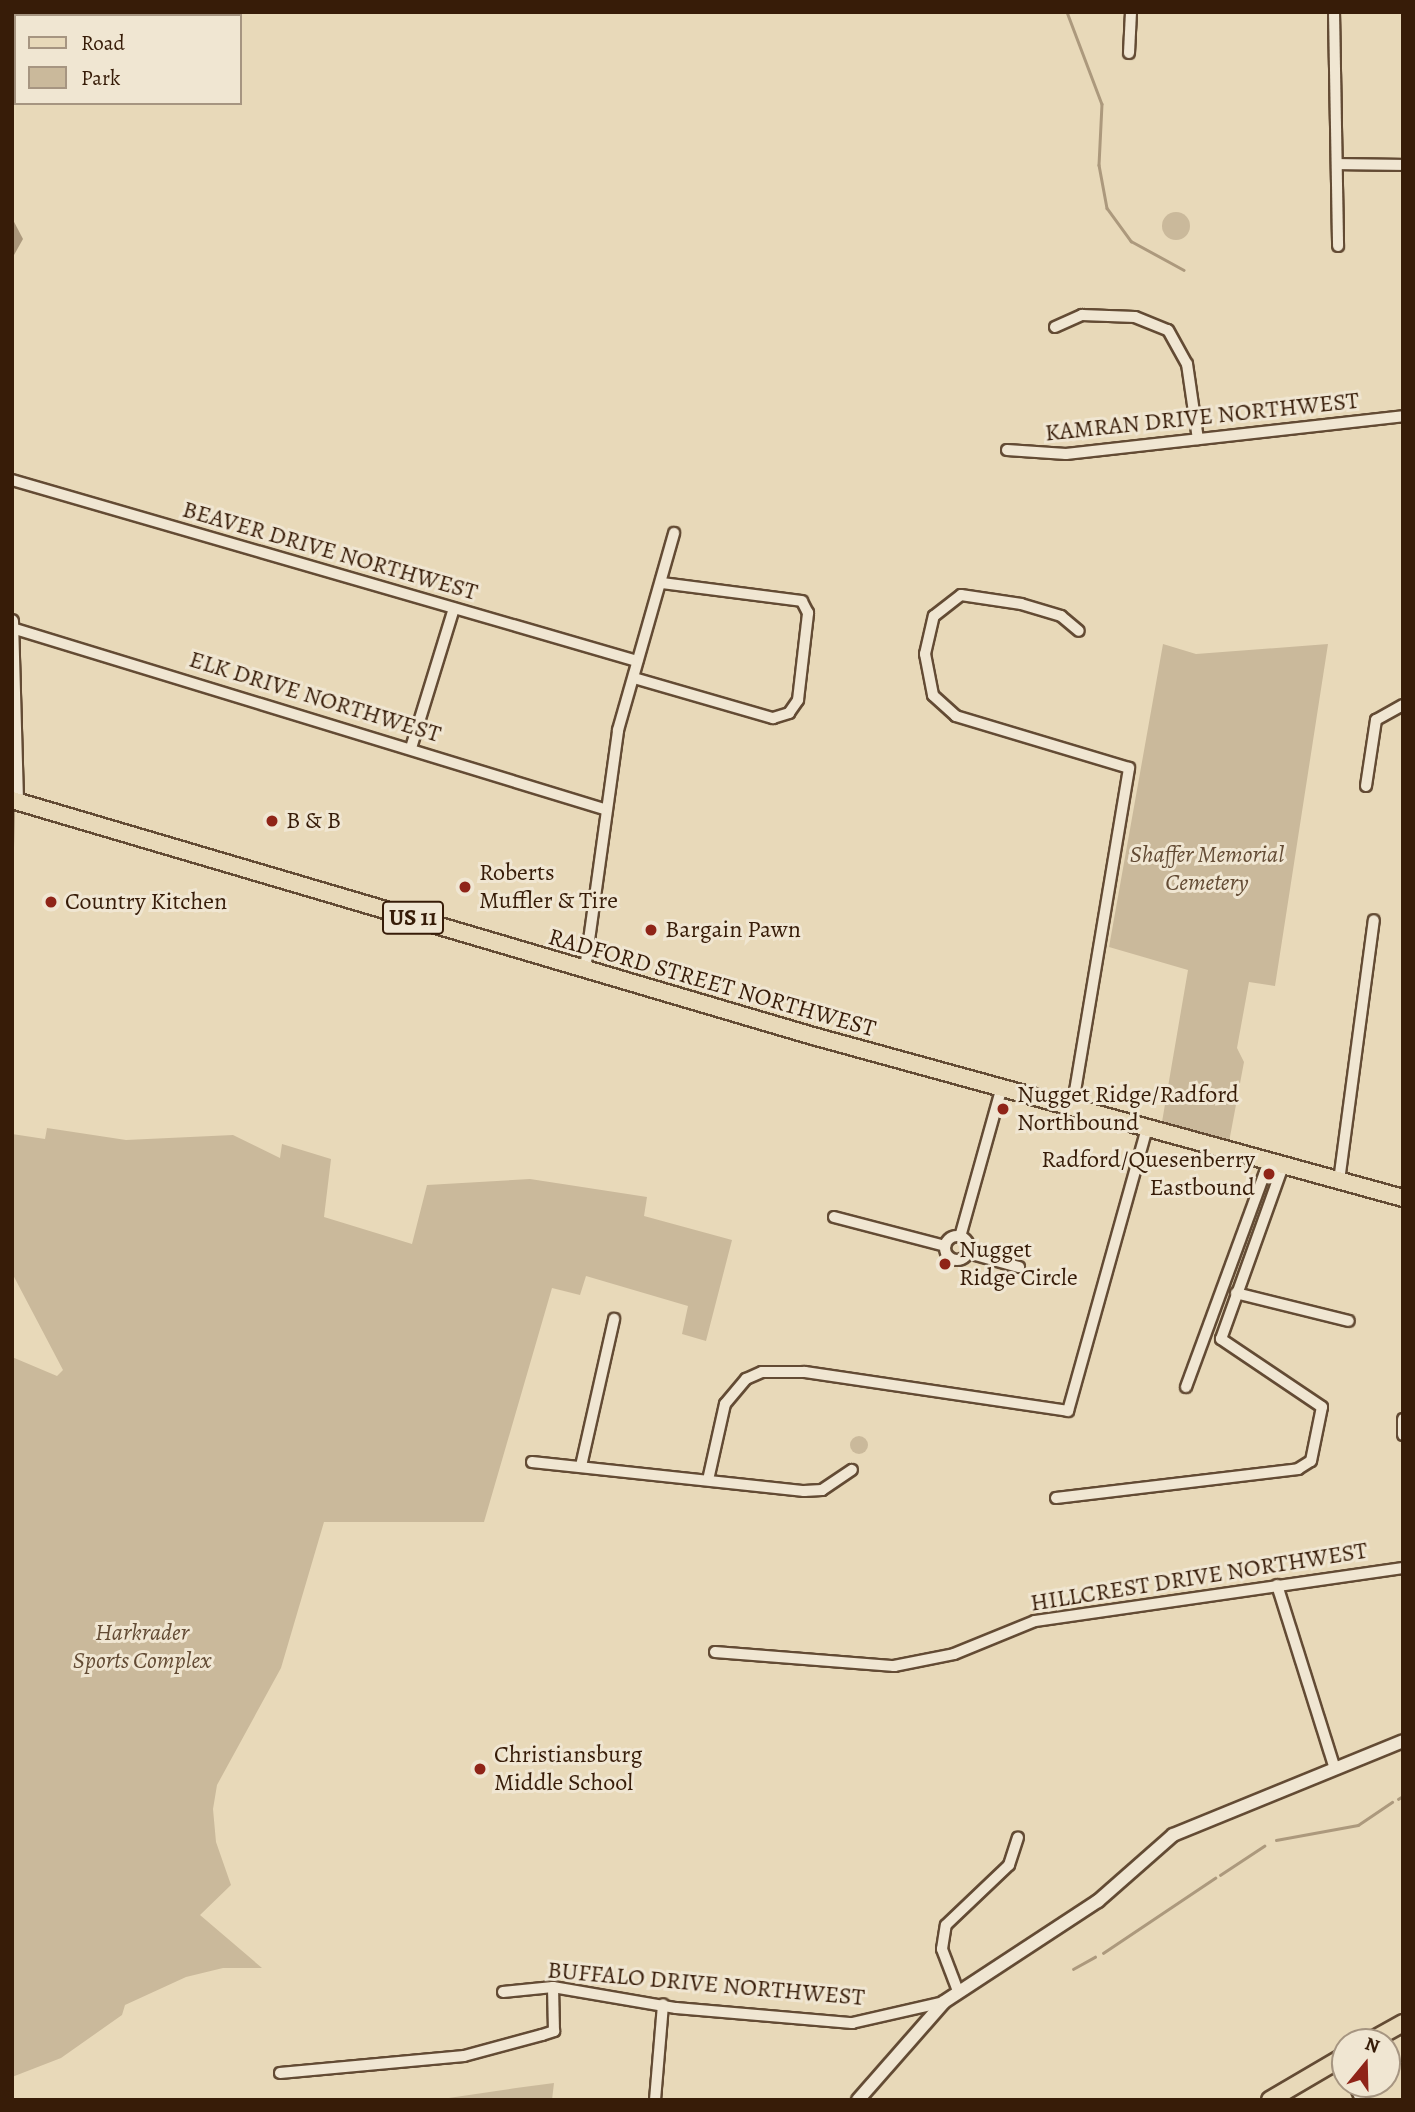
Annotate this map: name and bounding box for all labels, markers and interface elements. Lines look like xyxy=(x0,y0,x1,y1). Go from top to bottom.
legend xyxy=(14,14,242,105)
text: Road xyxy=(81,29,125,57)
text: Park xyxy=(81,64,120,92)
street label: KAMRAN DRIVE NORTHWEST xyxy=(1044,386,1360,448)
street label: BEAVER DRIVE NORTHWEST xyxy=(179,495,481,607)
street label: ELK DRIVE NORTHWEST xyxy=(186,645,444,749)
place label: B & B xyxy=(286,807,341,835)
marker: B & B xyxy=(264,813,280,829)
park label: Shaffer Memorial Cemetery xyxy=(1130,841,1284,897)
place label: Roberts Muffler & Tire xyxy=(479,859,618,915)
marker: Roberts Muffler & Tire xyxy=(457,879,473,895)
place label: Country Kitchen xyxy=(65,888,227,916)
marker: Country Kitchen xyxy=(43,894,59,910)
road number: US 11 xyxy=(382,898,444,937)
place label: Bargain Pawn xyxy=(665,916,801,944)
street label: RADFORD STREET NORTHWEST xyxy=(545,922,879,1044)
marker: Bargain Pawn xyxy=(643,922,659,938)
place label: Nugget Ridge/Radford Northbound xyxy=(1017,1081,1239,1137)
marker: Nugget Ridge/Radford Northbound xyxy=(995,1101,1011,1117)
place label: Radford/Quesenberry Eastbound xyxy=(1041,1146,1255,1202)
marker: Radford/Quesenberry Eastbound xyxy=(1261,1166,1277,1182)
place label: Nugget Ridge Circle xyxy=(959,1236,1078,1292)
marker: Nugget Ridge Circle xyxy=(937,1256,953,1272)
street label: HILLCREST DRIVE NORTHWEST xyxy=(1028,1536,1370,1618)
park label: Harkrader Sports Complex xyxy=(73,1619,211,1675)
place label: Christiansburg Middle School xyxy=(494,1741,643,1797)
marker: Christiansburg Middle School xyxy=(472,1761,488,1777)
street label: BUFFALO DRIVE NORTHWEST xyxy=(546,1956,866,2012)
north arrow xyxy=(1331,2028,1401,2098)
text: N xyxy=(1361,2030,1383,2060)

